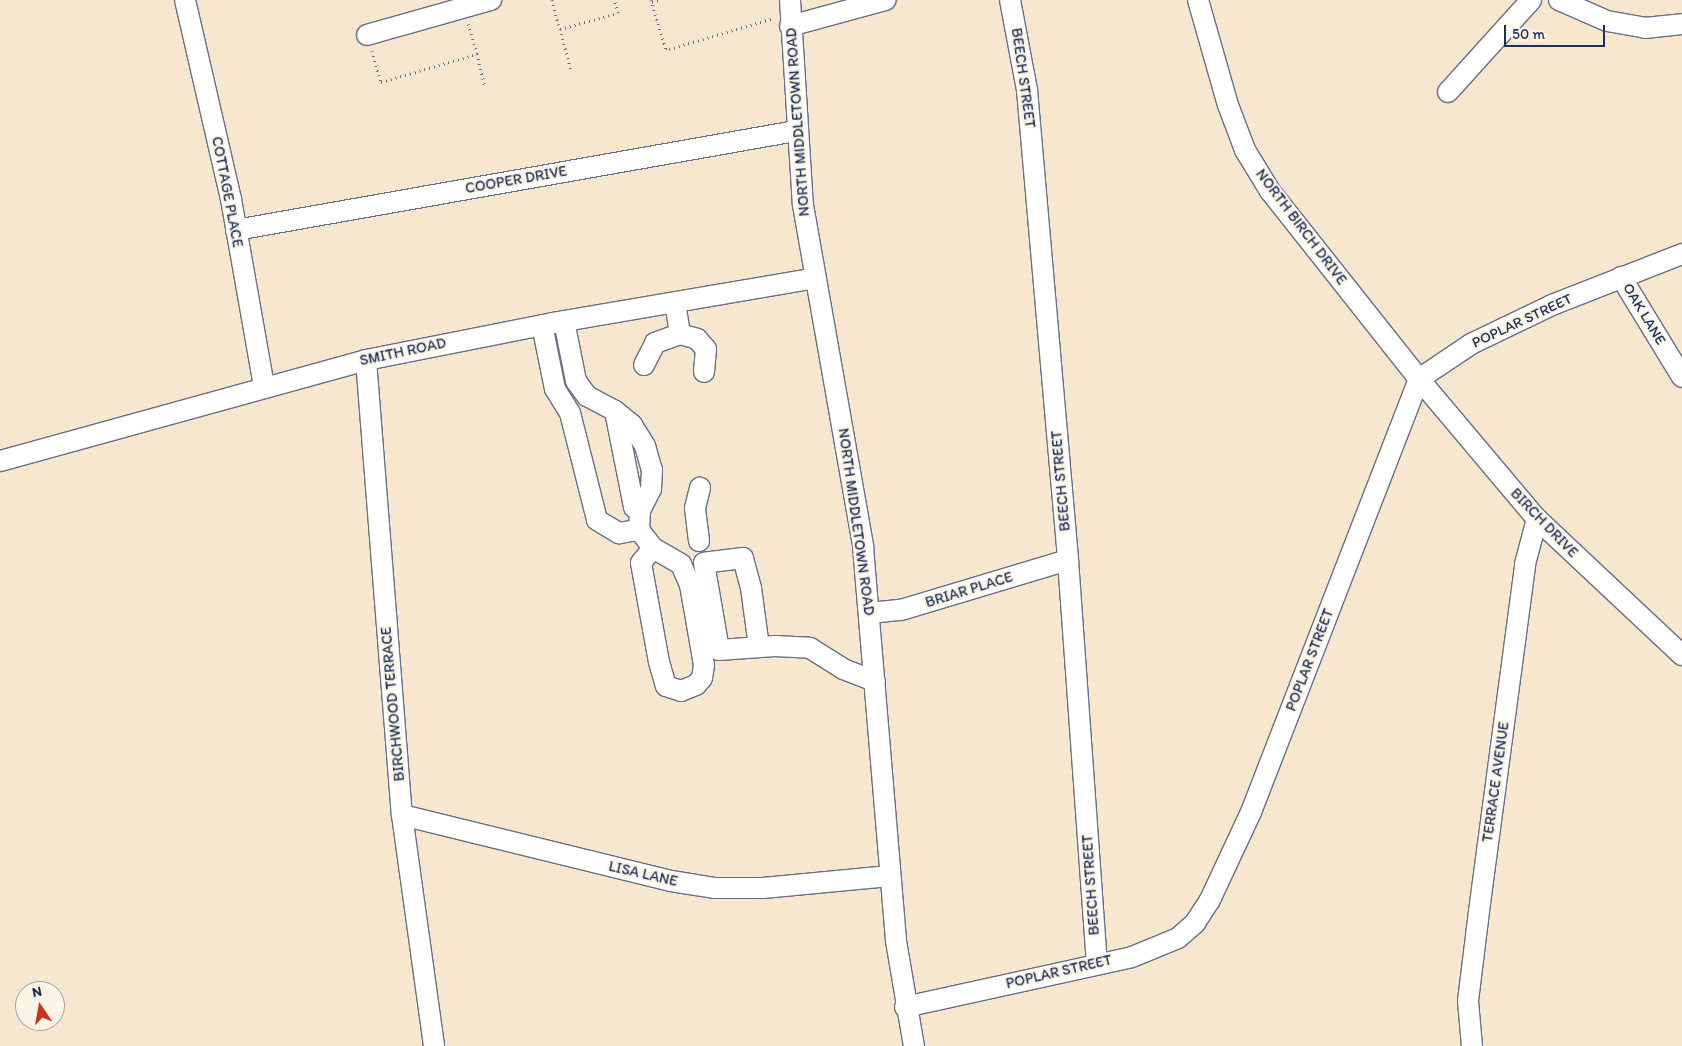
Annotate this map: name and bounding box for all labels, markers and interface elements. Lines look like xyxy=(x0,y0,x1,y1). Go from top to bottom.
scale bar xyxy=(1507,15,1608,47)
text: 50 m xyxy=(1512,25,1545,43)
street label: NORTH MIDDLETOWN ROAD xyxy=(782,27,814,217)
street label: BEECH STREET xyxy=(1007,27,1039,129)
street label: COTTAGE PLACE xyxy=(207,135,247,249)
street label: COOPER DRIVE xyxy=(464,162,568,198)
street label: NORTH BIRCH DRIVE xyxy=(1251,165,1351,289)
street label: OAK LANE xyxy=(1618,280,1670,348)
street label: POPLAR STREET xyxy=(1469,290,1575,352)
street label: SMITH ROAD xyxy=(358,334,448,370)
street label: NORTH MIDDLETOWN ROAD xyxy=(834,427,878,617)
street label: BEECH STREET xyxy=(1048,430,1074,532)
street label: BIRCH DRIVE xyxy=(1506,484,1582,562)
street label: BRIAR PLACE xyxy=(923,568,1015,612)
street label: POPLAR STREET xyxy=(1282,606,1338,714)
street label: BIRCHWOOD TERRACE xyxy=(377,626,409,782)
street label: TERRACE AVENUE xyxy=(1479,721,1513,843)
street label: BEECH STREET xyxy=(1079,834,1103,936)
street label: LISA LANE xyxy=(607,857,679,891)
street label: POPLAR STREET xyxy=(1004,951,1114,993)
north arrow xyxy=(15,981,65,1031)
text: N xyxy=(31,983,43,1001)

